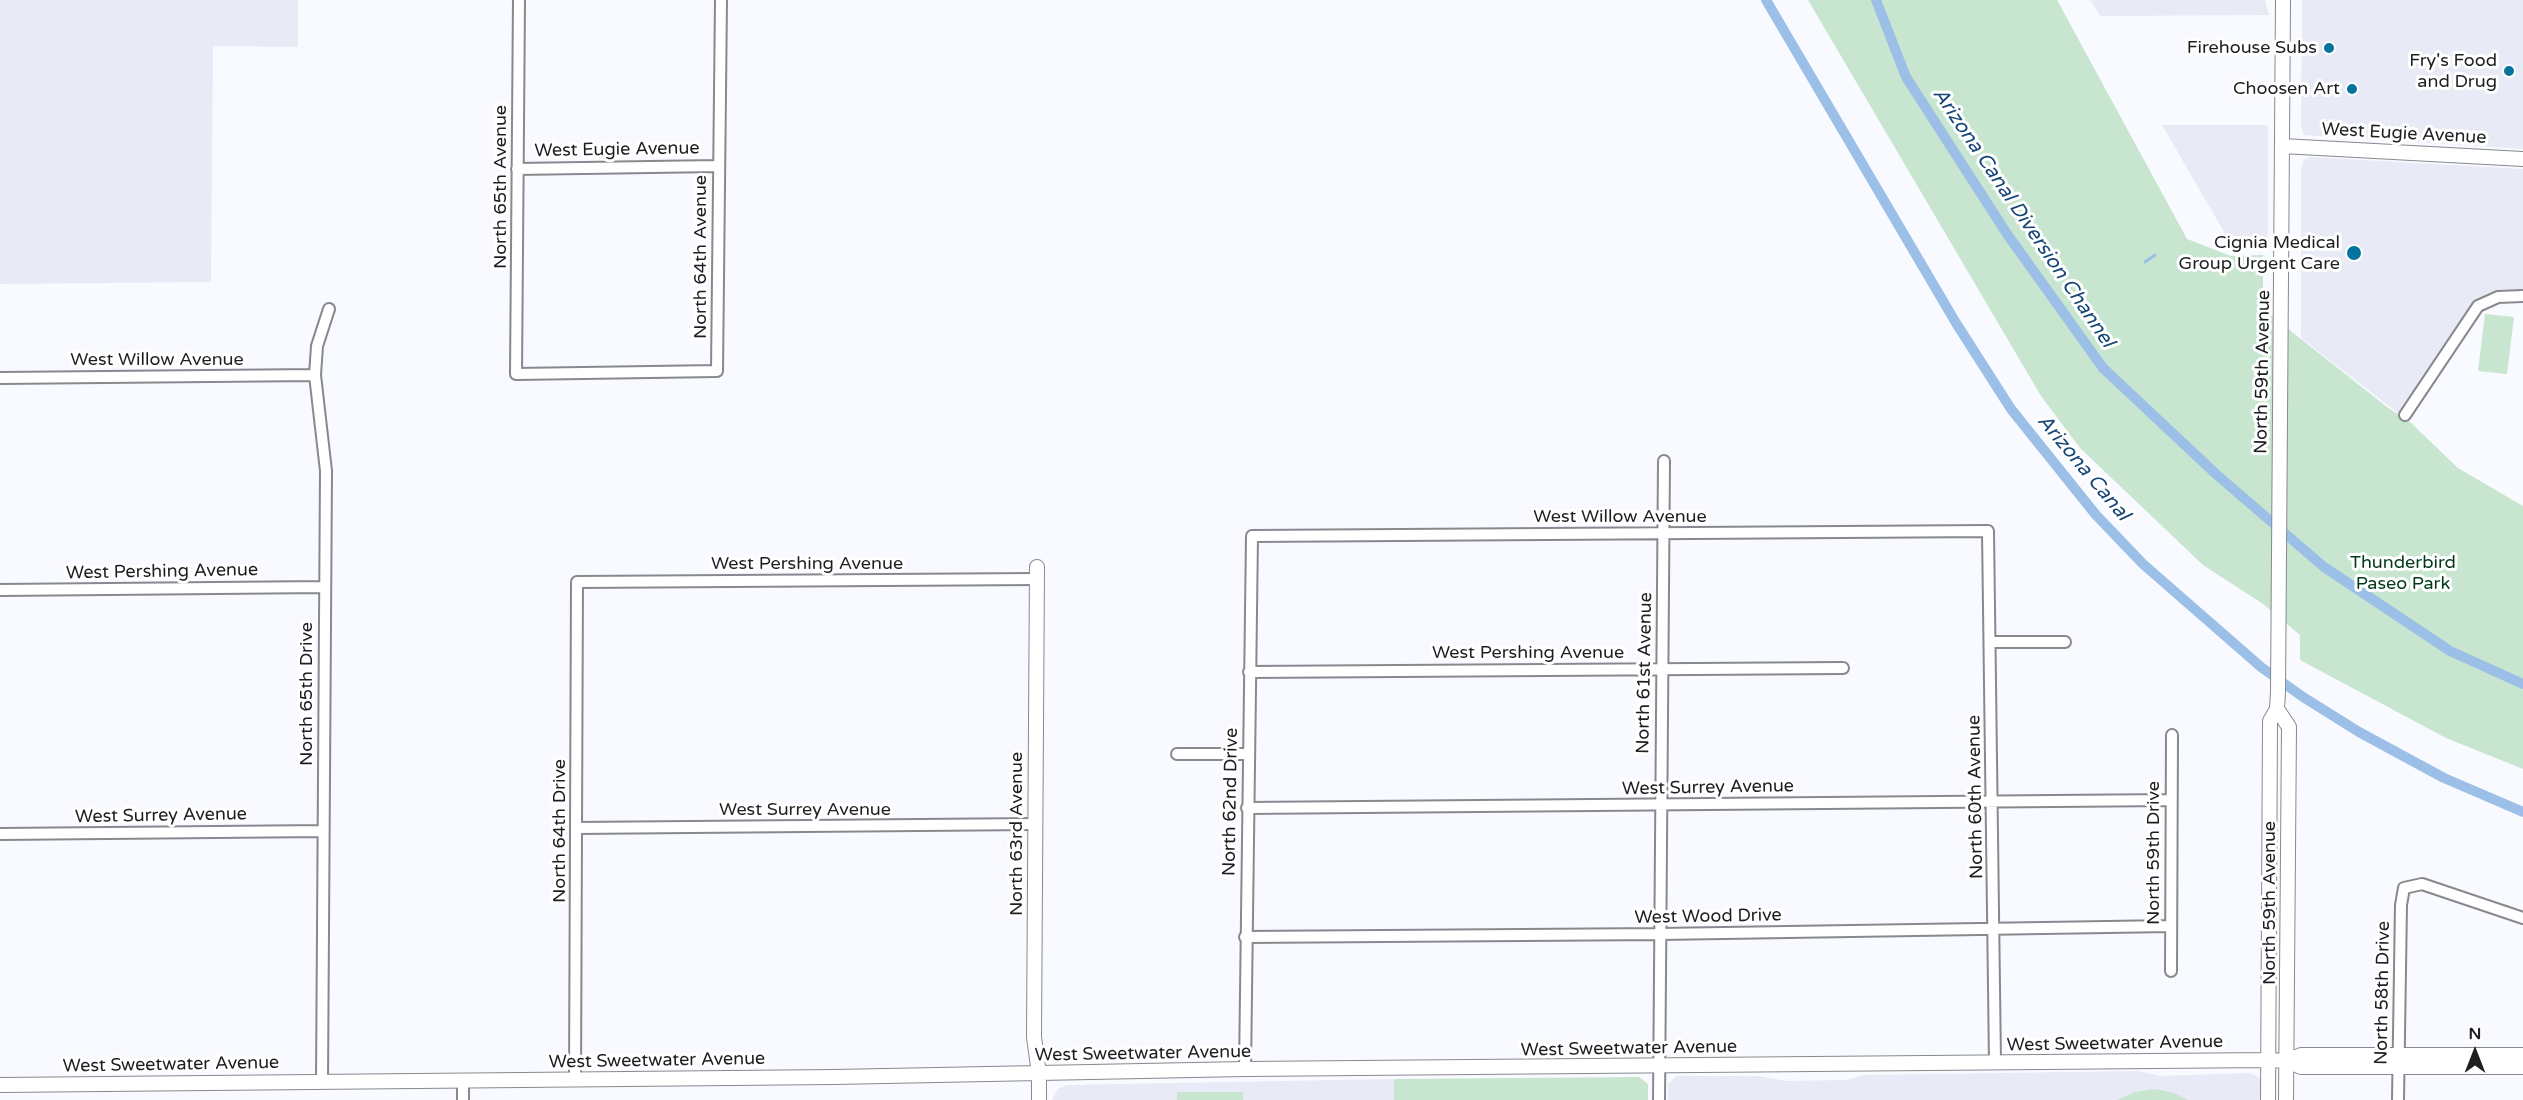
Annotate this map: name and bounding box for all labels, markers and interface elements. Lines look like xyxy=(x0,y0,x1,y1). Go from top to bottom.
place label: Firehouse Subs xyxy=(2187,37,2317,59)
marker: Firehouse Subs xyxy=(2322,41,2336,55)
place label: Fry's Food and Drug xyxy=(2409,50,2497,92)
marker: Fry's Food and Drug xyxy=(2502,64,2516,78)
place label: Choosen Art xyxy=(2233,78,2340,100)
marker: Choosen Art xyxy=(2345,82,2359,96)
water label: Arizona Canal Diversion Channel xyxy=(1927,84,2119,352)
street label: North 65th Avenue xyxy=(490,105,512,269)
street label: West Eugie Avenue xyxy=(2321,119,2487,149)
street label: West Eugie Avenue xyxy=(534,138,700,162)
street label: North 64th Avenue xyxy=(690,175,712,339)
place label: Cignia Medical Group Urgent Care xyxy=(2179,232,2340,274)
marker: Cignia Medical Group Urgent Care xyxy=(2345,244,2363,262)
street label: North 59th Avenue xyxy=(2251,290,2275,454)
street label: West Willow Avenue xyxy=(70,349,244,371)
water label: Arizona Canal xyxy=(2031,410,2135,526)
street label: West Willow Avenue xyxy=(1533,506,1707,528)
park label: Thunderbird Paseo Park xyxy=(2350,552,2456,594)
street label: West Pershing Avenue xyxy=(711,553,903,575)
street label: West Pershing Avenue xyxy=(66,560,258,584)
street label: North 61st Avenue xyxy=(1633,592,1657,754)
street label: North 65th Drive xyxy=(296,622,318,766)
street label: West Pershing Avenue xyxy=(1432,642,1624,664)
street label: North 60th Avenue xyxy=(1964,715,1988,879)
street label: North 62nd Drive xyxy=(1219,728,1243,876)
street label: North 63rd Avenue xyxy=(1006,752,1028,916)
street label: North 64th Drive xyxy=(549,759,571,903)
street label: West Surrey Avenue xyxy=(1622,776,1794,800)
street label: North 59th Drive xyxy=(2143,781,2165,925)
street label: West Surrey Avenue xyxy=(719,799,891,821)
street label: West Surrey Avenue xyxy=(75,804,247,828)
street label: North 59th Avenue xyxy=(2259,821,2281,985)
street label: West Wood Drive xyxy=(1634,905,1782,929)
street label: North 58th Drive xyxy=(2371,921,2395,1065)
north arrow xyxy=(2445,1022,2505,1082)
text: N xyxy=(2469,1024,2481,1044)
street label: West Sweetwater Avenue xyxy=(2007,1031,2223,1057)
street label: West Sweetwater Avenue xyxy=(1521,1036,1737,1062)
street label: West Sweetwater Avenue xyxy=(1035,1041,1251,1067)
street label: West Sweetwater Avenue xyxy=(549,1048,765,1074)
street label: West Sweetwater Avenue xyxy=(63,1052,279,1078)

